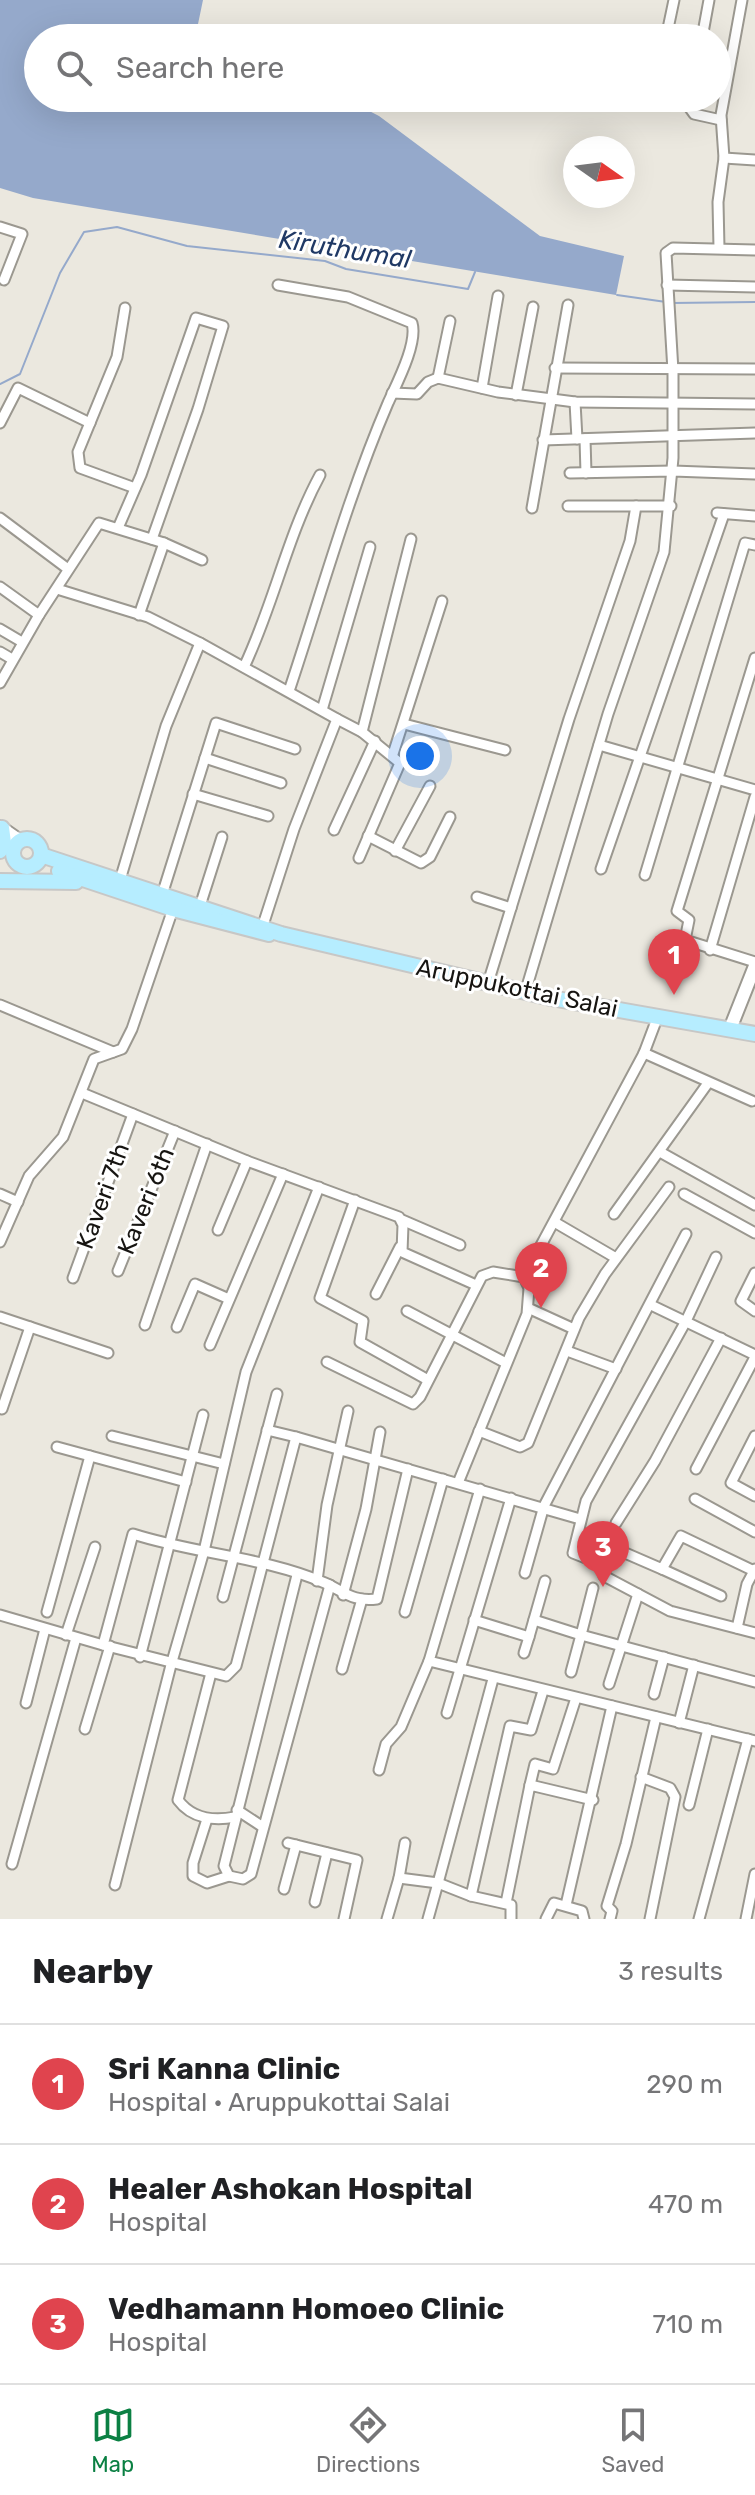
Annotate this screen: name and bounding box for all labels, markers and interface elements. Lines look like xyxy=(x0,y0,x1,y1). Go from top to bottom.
search box xyxy=(24,24,731,112)
icon: search xyxy=(52,46,96,90)
text: Search here xyxy=(116,50,284,86)
north arrow xyxy=(563,136,635,208)
water label: Kiruthumal xyxy=(277,224,414,275)
your location xyxy=(400,736,440,776)
pin: 1 xyxy=(648,929,700,995)
street label: Aruppukottai Salai xyxy=(414,953,620,1023)
street label: Kaveri 7th xyxy=(71,1139,135,1253)
street label: Kaveri 6th xyxy=(112,1143,180,1259)
pin: 2 xyxy=(515,1242,567,1308)
pin: 3 xyxy=(577,1521,629,1587)
text: Nearby xyxy=(32,1951,153,1992)
text: 3 results xyxy=(618,1956,723,1987)
text: Sri Kanna Clinic xyxy=(108,2051,340,2087)
text: 1 xyxy=(52,2069,64,2100)
text: 290 m xyxy=(646,2069,723,2100)
text: Hospital · Aruppukottai Salai xyxy=(108,2087,450,2118)
text: Healer Ashokan Hospital xyxy=(108,2171,473,2207)
text: 2 xyxy=(50,2189,66,2220)
text: 470 m xyxy=(648,2189,723,2220)
text: Hospital xyxy=(108,2207,207,2238)
text: Vedhamann Homoeo Clinic xyxy=(108,2291,504,2327)
text: 3 xyxy=(49,2309,67,2340)
text: 710 m xyxy=(653,2309,723,2340)
text: Hospital xyxy=(108,2327,207,2358)
tab: Map xyxy=(91,2403,135,2478)
tab: Directions xyxy=(316,2403,420,2478)
tab: Saved xyxy=(602,2403,664,2478)

